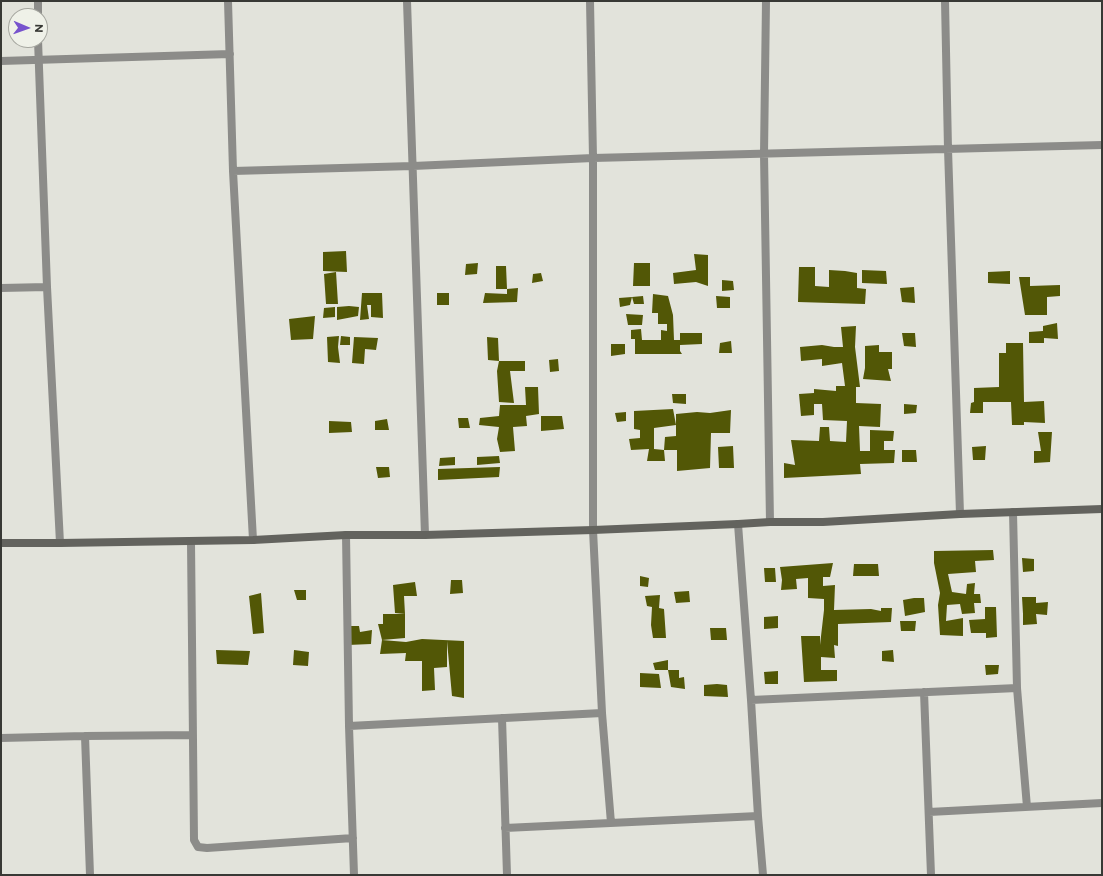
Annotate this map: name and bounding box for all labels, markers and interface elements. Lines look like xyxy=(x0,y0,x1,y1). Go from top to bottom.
north arrow xyxy=(8,8,48,48)
text: N xyxy=(32,24,46,33)

